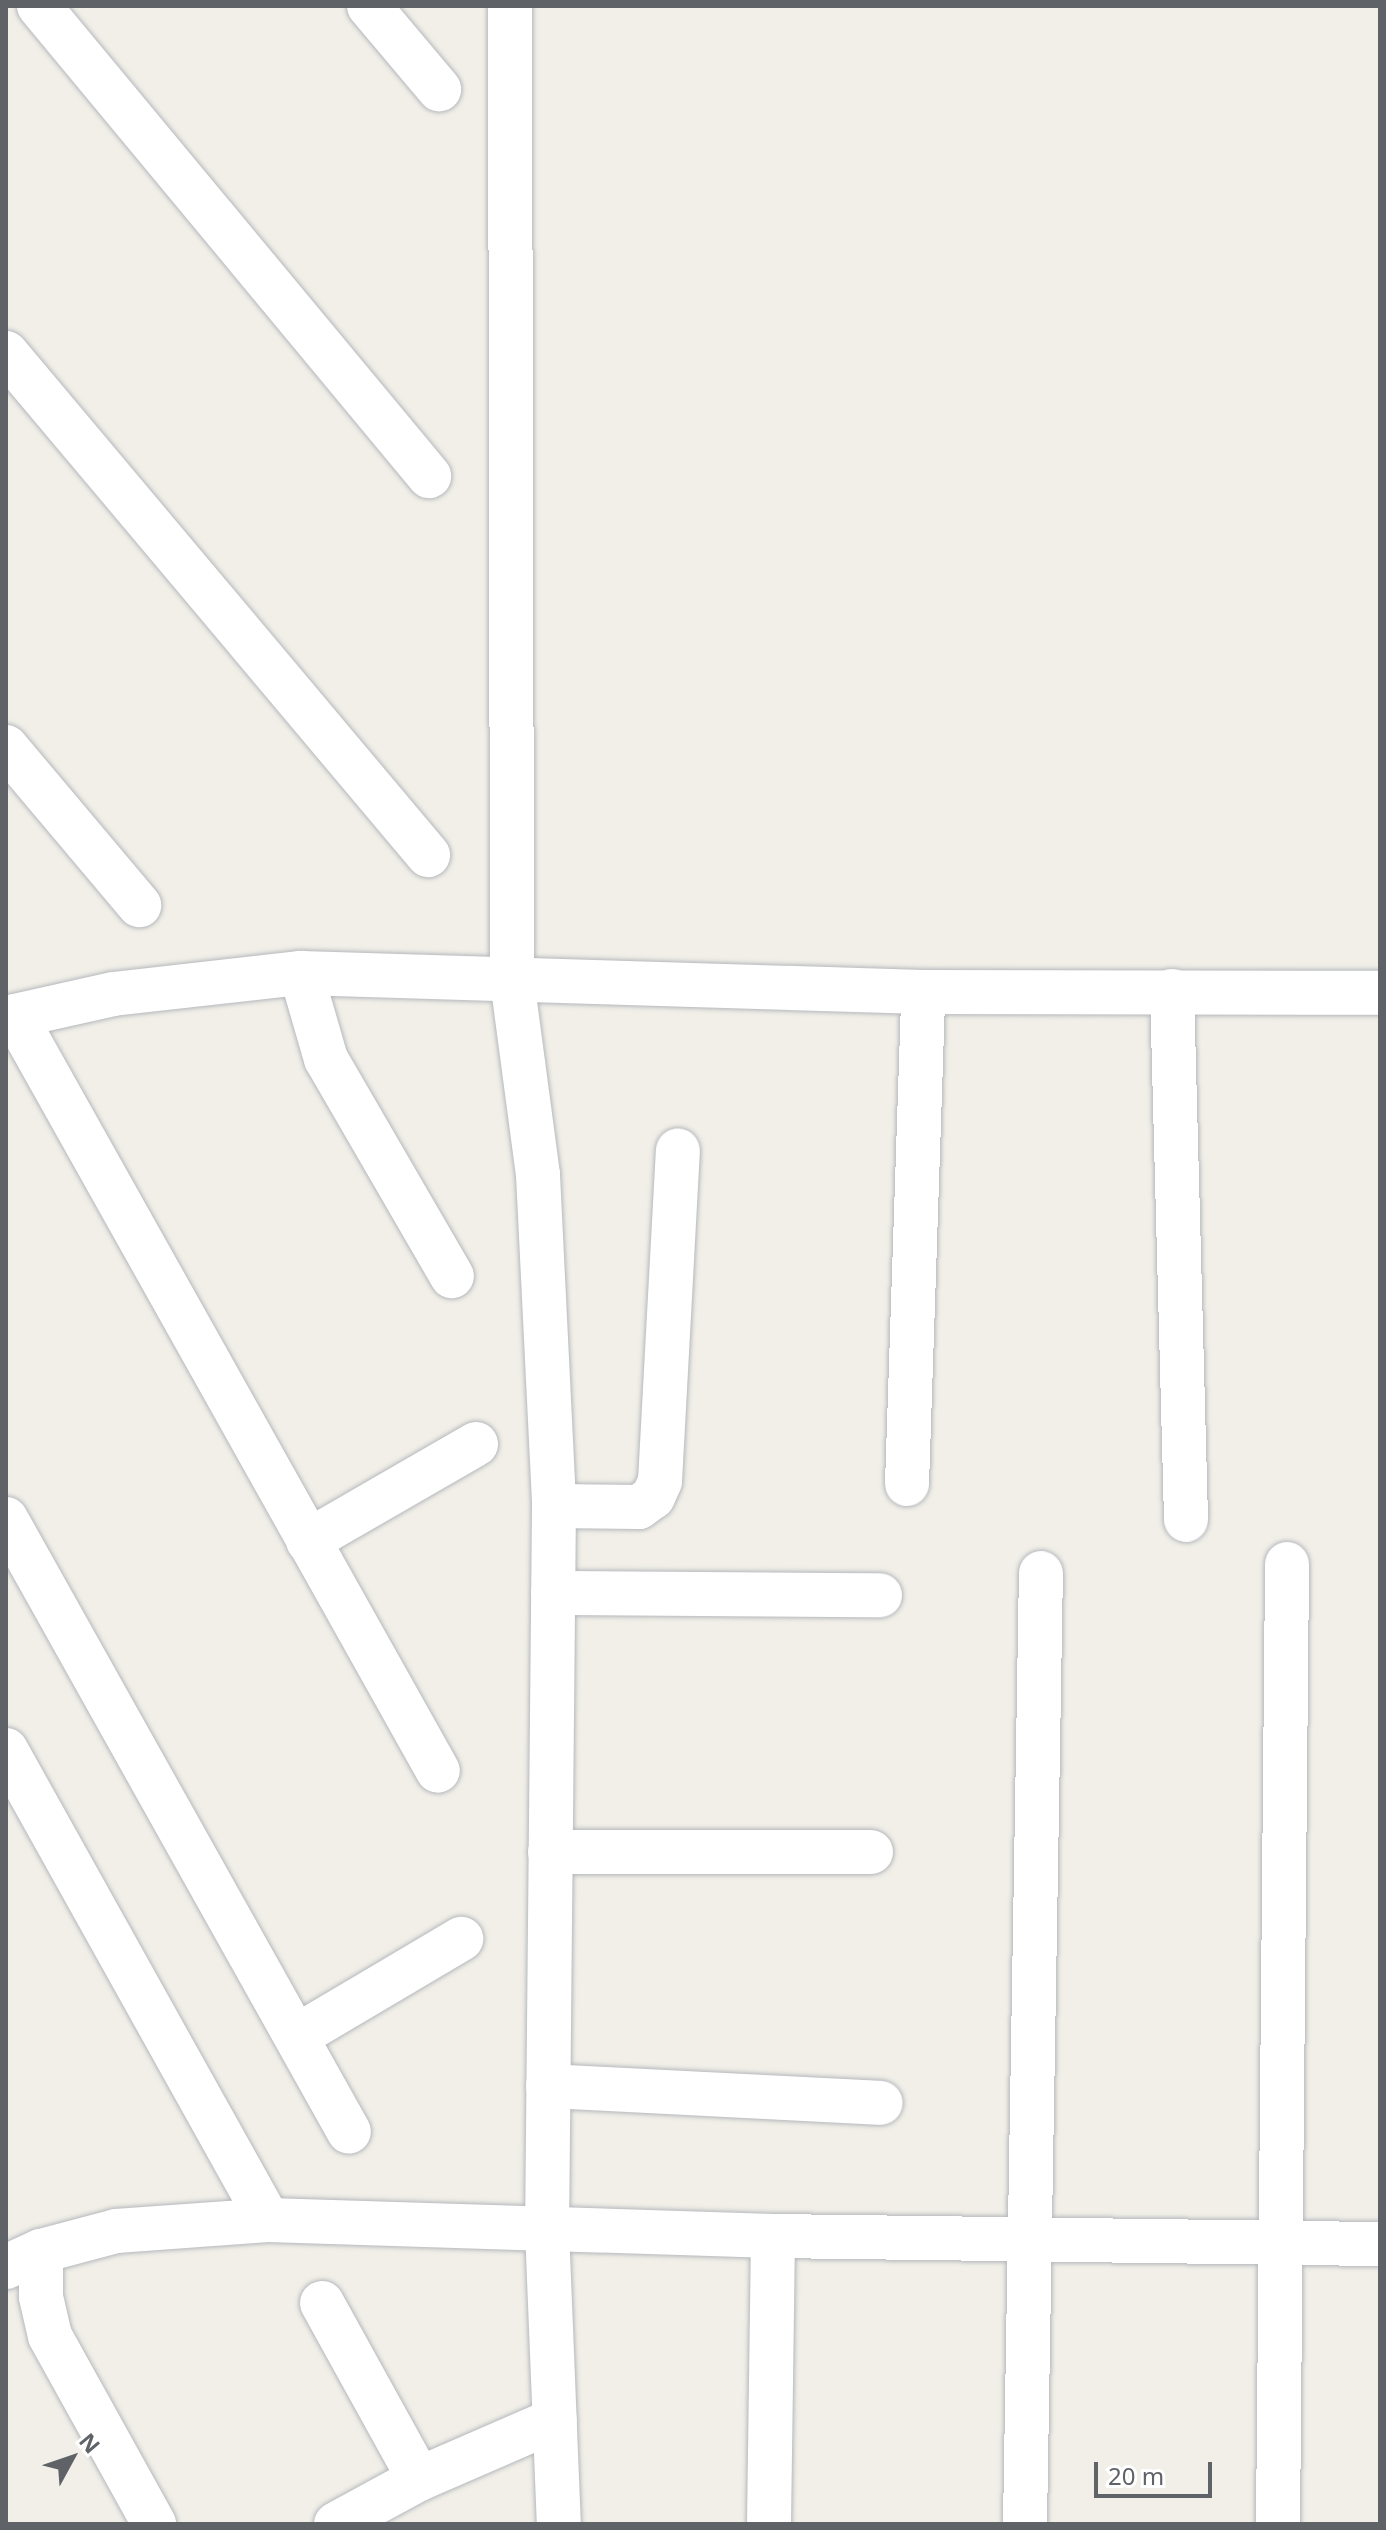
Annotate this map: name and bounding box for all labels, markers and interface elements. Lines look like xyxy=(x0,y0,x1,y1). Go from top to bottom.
north arrow xyxy=(32,2418,112,2498)
text: N xyxy=(73,2426,108,2459)
scale bar xyxy=(1098,2446,1216,2496)
text: 20 m xyxy=(1108,2459,1164,2492)

